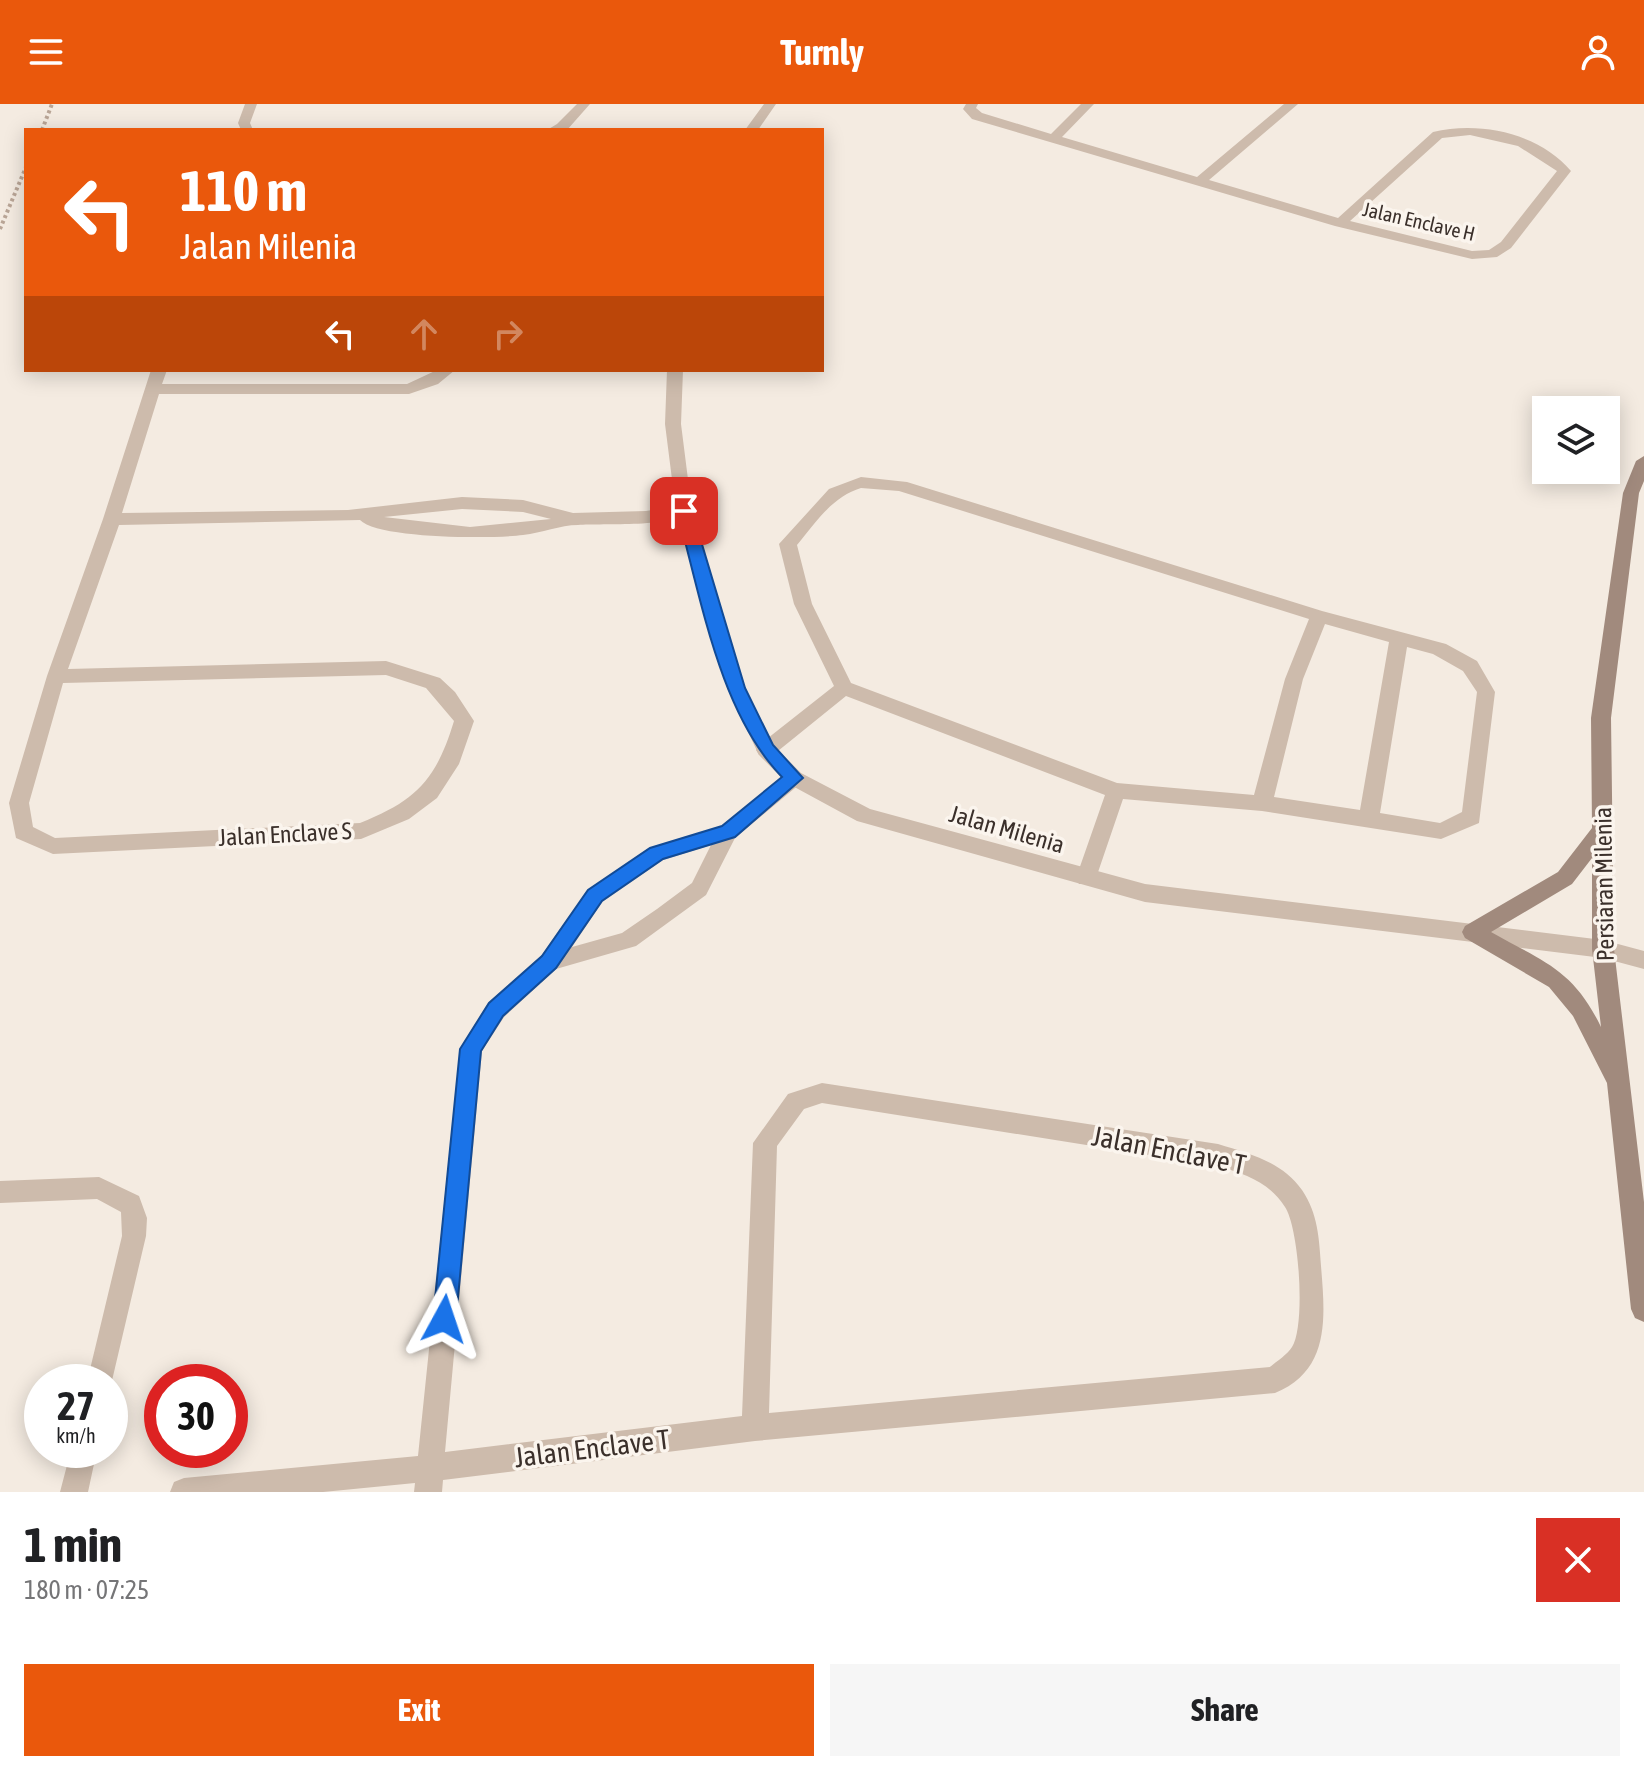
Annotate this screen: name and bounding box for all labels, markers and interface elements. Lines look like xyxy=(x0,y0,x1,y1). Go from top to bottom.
icon: menu xyxy=(24,30,68,74)
icon: person xyxy=(1576,30,1620,74)
text: Turnly xyxy=(780,31,864,73)
text: 110 m xyxy=(180,159,307,223)
icon: left xyxy=(48,160,152,264)
street label: Jalan Enclave H xyxy=(1361,197,1477,245)
text: Jalan Milenia xyxy=(180,225,357,267)
icon: left xyxy=(318,312,362,356)
icon: ahead xyxy=(402,312,446,356)
icon: right xyxy=(486,312,530,356)
map controls xyxy=(1532,396,1620,484)
button: layers xyxy=(1532,396,1620,484)
pin xyxy=(650,477,718,545)
icon: arrive xyxy=(662,489,706,533)
street label: Jalan Milenia xyxy=(946,800,1068,858)
street label: Persiaran Milenia xyxy=(1589,807,1619,961)
street label: Jalan Enclave S xyxy=(218,817,352,851)
street label: Jalan Enclave T xyxy=(1089,1119,1249,1181)
position arrow xyxy=(402,1277,486,1361)
speed limit sign: 30 xyxy=(144,1364,248,1468)
text: 27 xyxy=(57,1383,95,1428)
street label: Jalan Enclave T xyxy=(513,1423,671,1473)
text: km/h xyxy=(56,1424,96,1447)
text: 1 min xyxy=(24,1517,122,1572)
button: close xyxy=(1536,1518,1620,1602)
text: 180 m · 07:25 xyxy=(24,1575,149,1605)
button: Exit xyxy=(24,1664,814,1756)
button: Share xyxy=(830,1664,1620,1756)

